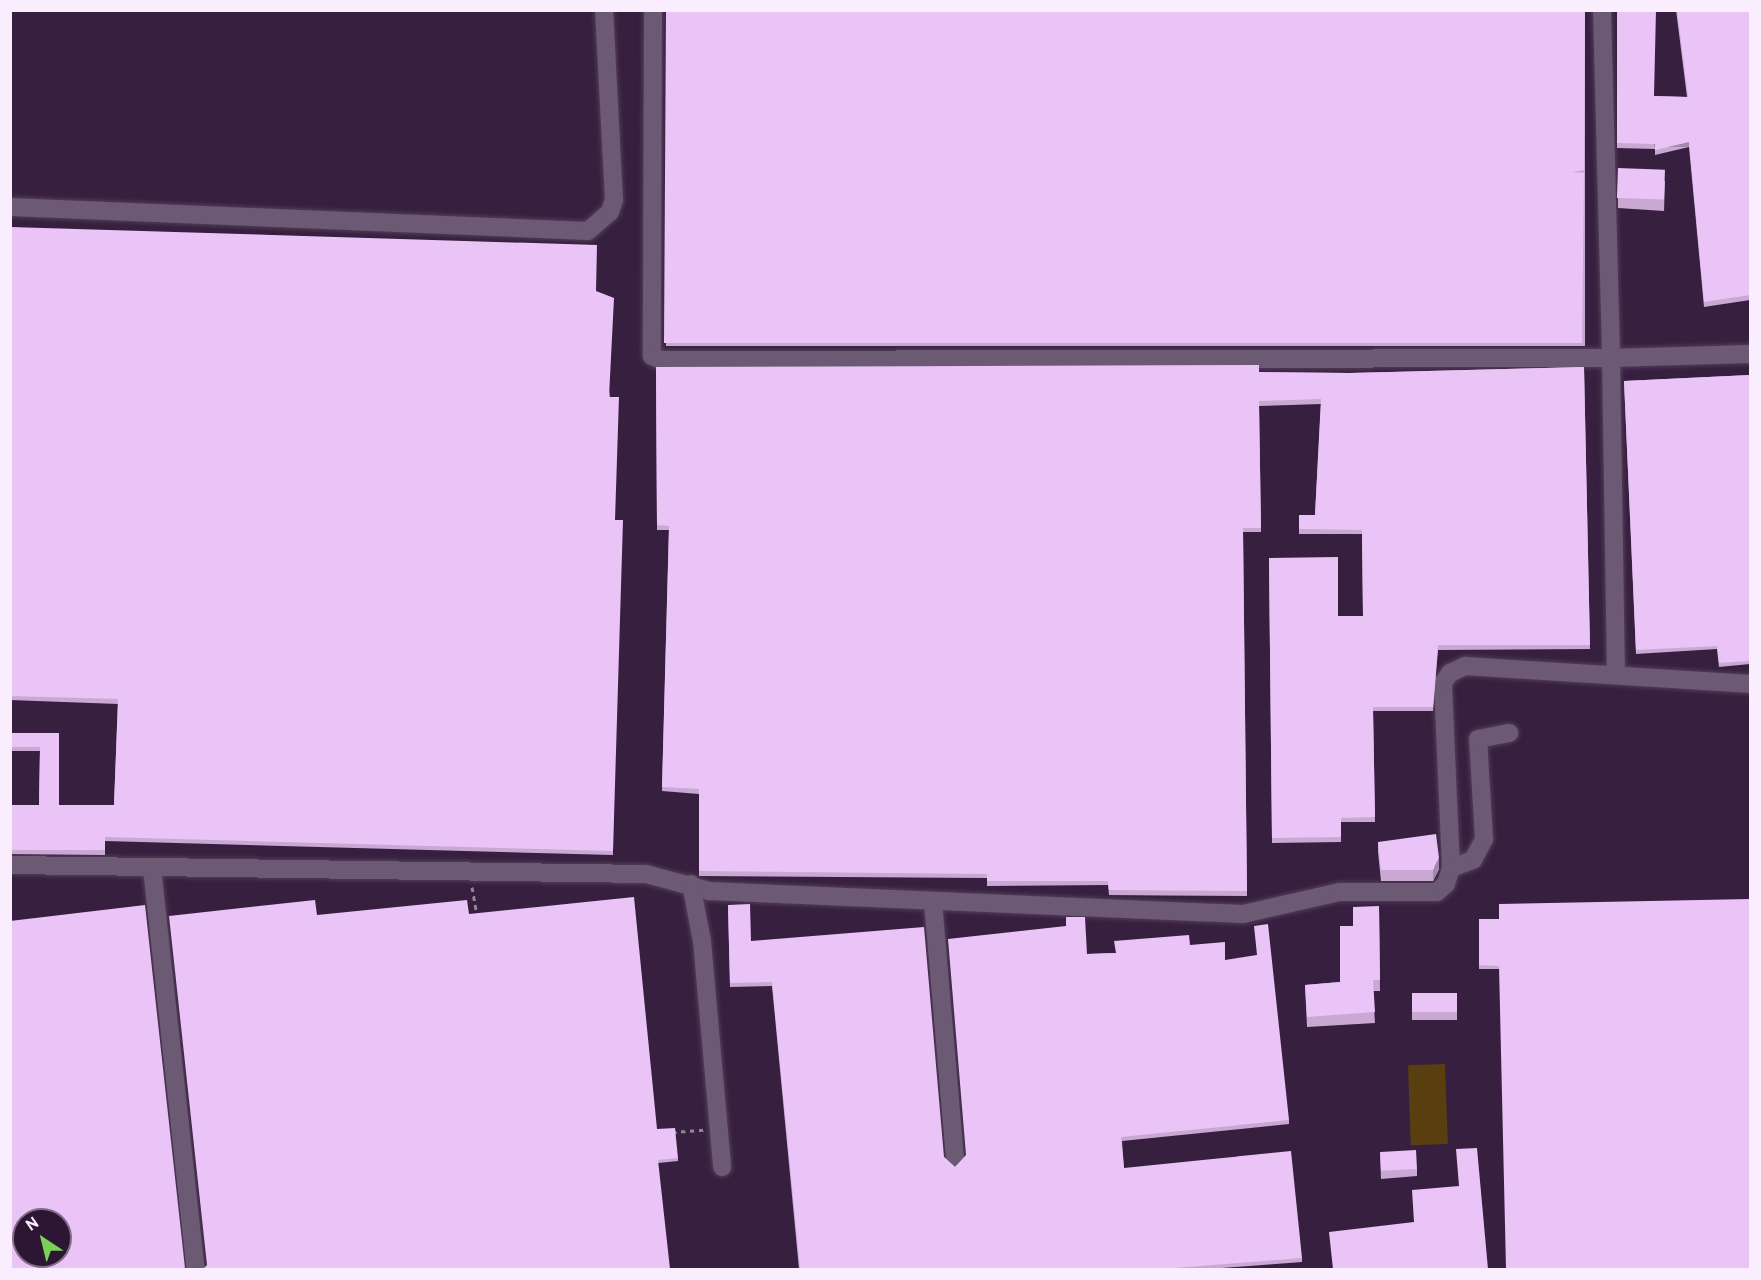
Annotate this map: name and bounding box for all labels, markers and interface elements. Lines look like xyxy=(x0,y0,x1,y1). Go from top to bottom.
north arrow xyxy=(12,1208,72,1268)
text: N xyxy=(22,1213,43,1236)

